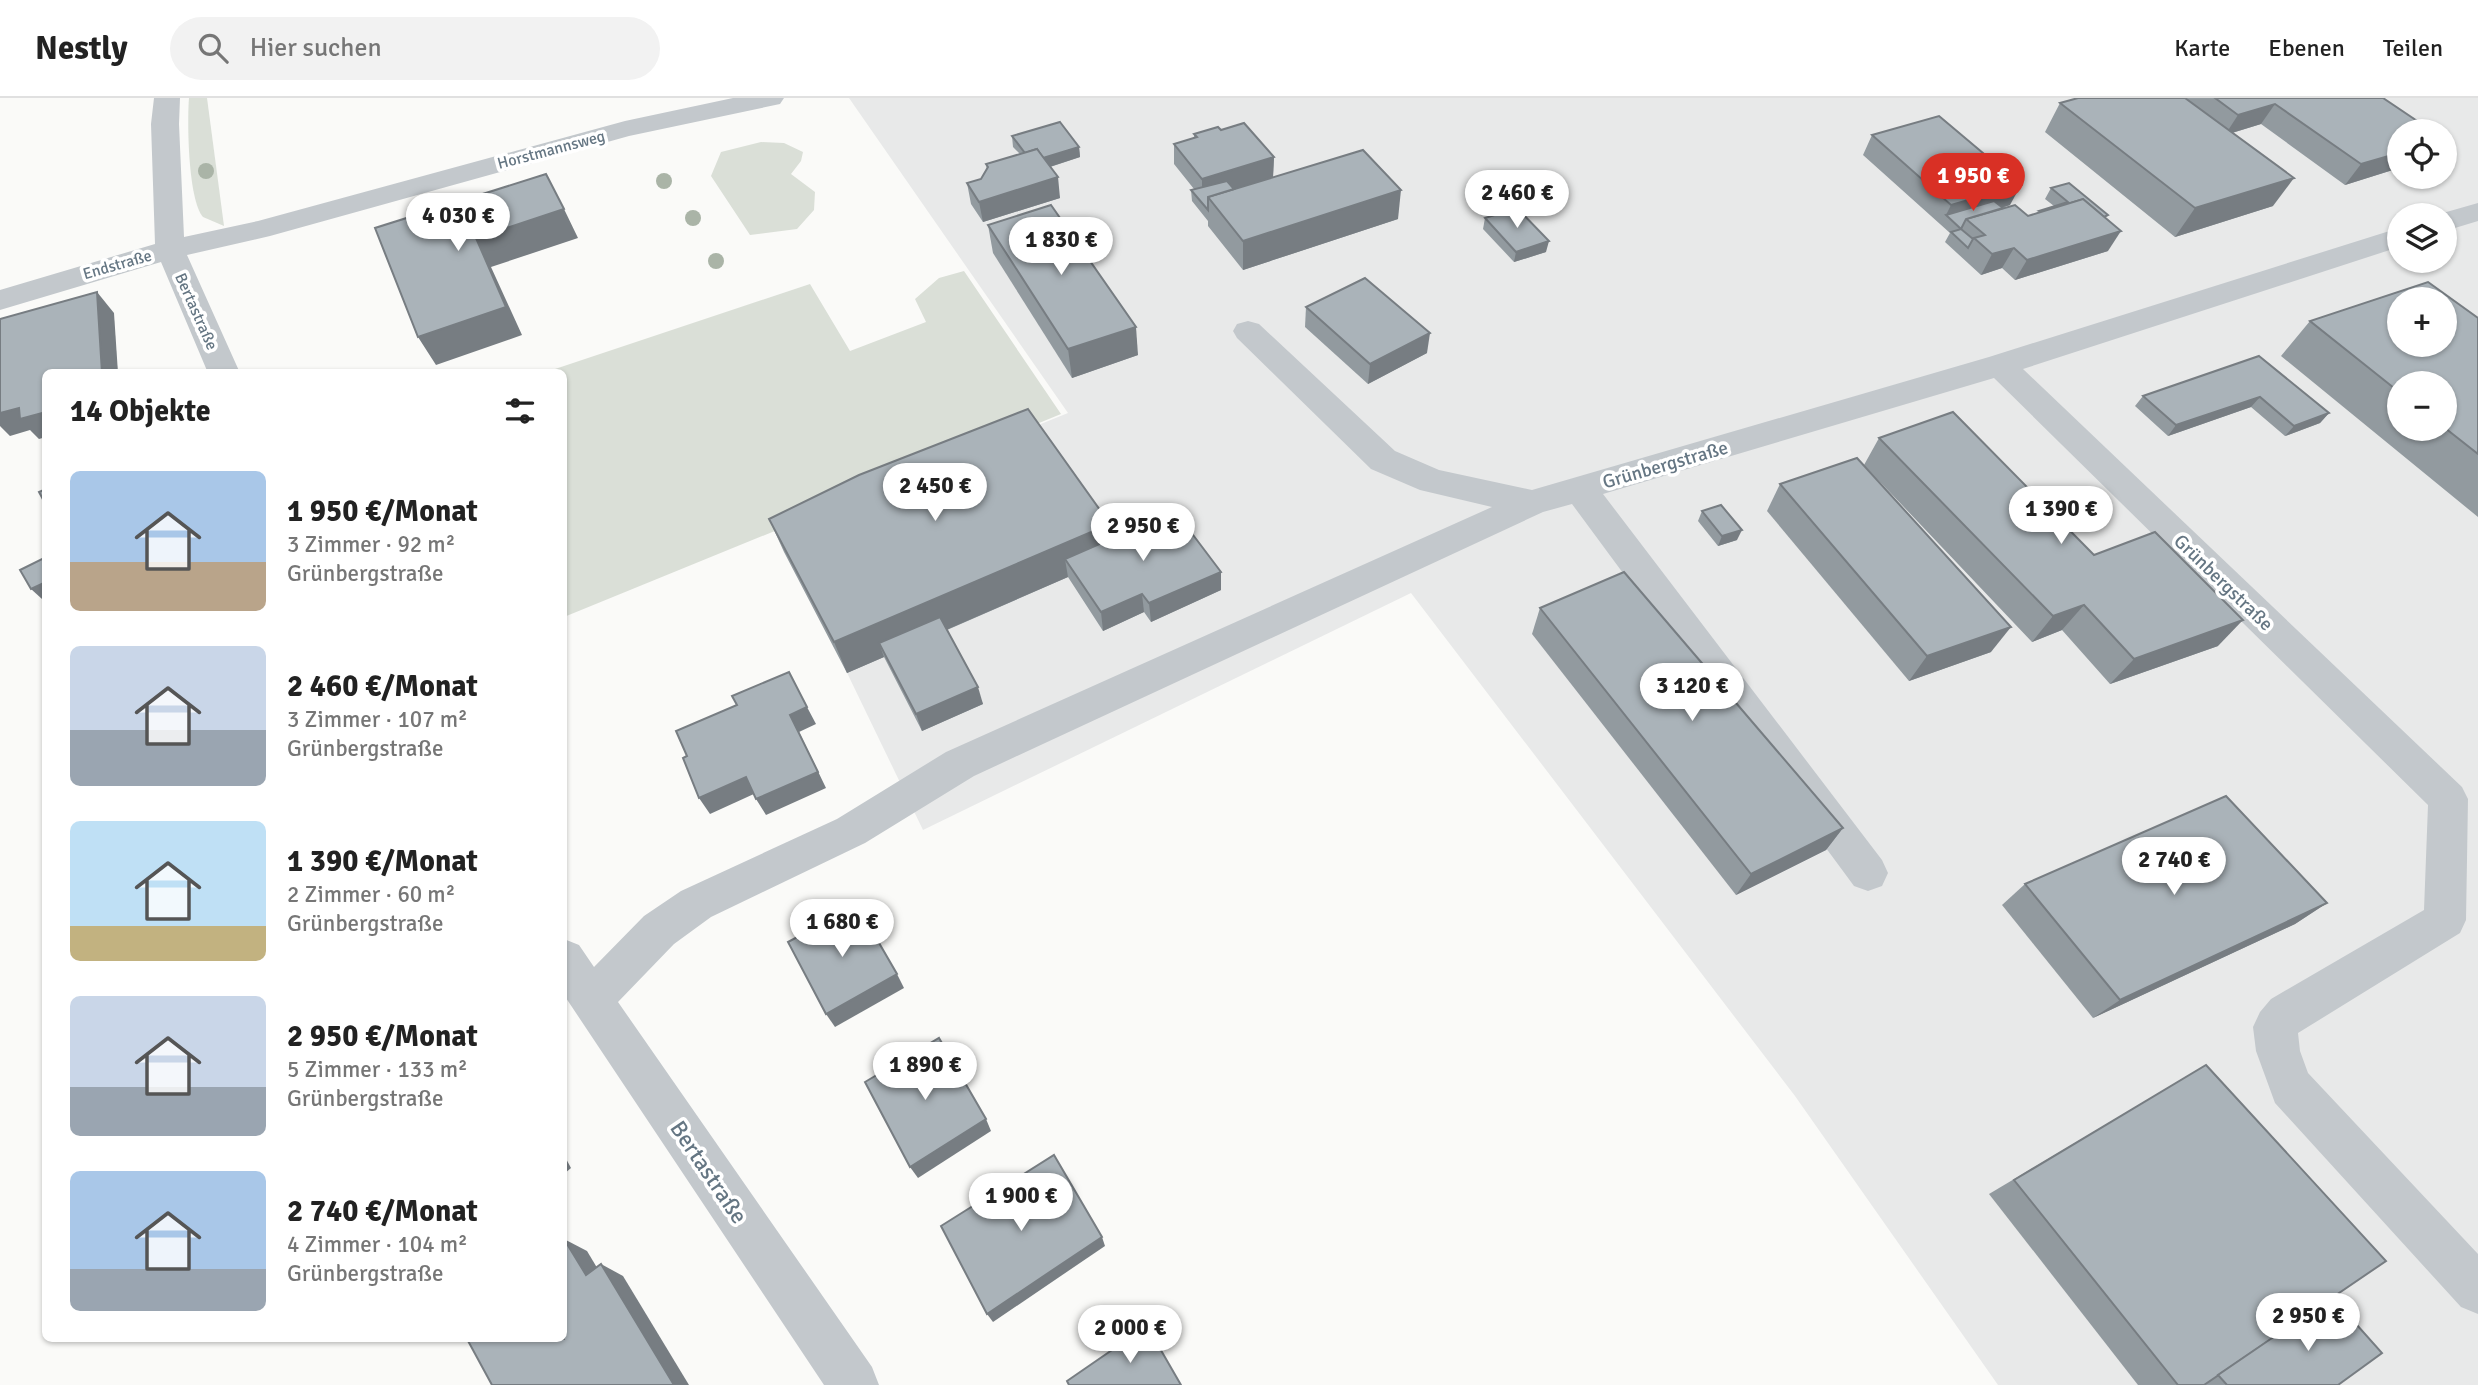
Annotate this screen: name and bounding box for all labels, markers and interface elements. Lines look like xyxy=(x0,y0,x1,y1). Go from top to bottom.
search box xyxy=(170,17,660,80)
text: Nestly xyxy=(35,28,128,69)
icon: search xyxy=(194,29,232,67)
text: Hier suchen xyxy=(250,32,382,64)
text: Karte xyxy=(2174,33,2230,63)
text: Ebenen xyxy=(2268,33,2345,63)
text: Teilen xyxy=(2383,33,2443,63)
map controls xyxy=(2387,119,2457,441)
button: locate xyxy=(2387,119,2457,189)
street label: Horstmannsweg xyxy=(495,126,607,174)
pin: 1 950 € xyxy=(1908,153,2038,213)
text: 1 950 € xyxy=(1937,161,2009,190)
pin: 2 460 € xyxy=(1452,170,1582,230)
text: 2 460 € xyxy=(1481,178,1553,207)
pin: 4 030 € xyxy=(393,194,523,253)
text: 4 030 € xyxy=(422,201,494,230)
button: layers xyxy=(2387,203,2457,273)
pin: 1 830 € xyxy=(996,218,1126,277)
text: 1 830 € xyxy=(1025,225,1097,254)
street label: Endstraße xyxy=(80,246,154,284)
street label: Bertastraße xyxy=(170,270,222,353)
button: + xyxy=(2387,287,2457,357)
button: − xyxy=(2387,371,2457,441)
icon: filters xyxy=(501,392,539,430)
text: 14 Objekte xyxy=(70,393,211,430)
street label: Grünbergstraße xyxy=(1600,436,1731,494)
pin: 2 450 € xyxy=(870,464,1000,523)
text: 2 450 € xyxy=(899,471,971,500)
pin: 1 390 € xyxy=(1996,486,2126,546)
text: 1 950 €/Monat xyxy=(287,493,478,530)
text: 1 390 € xyxy=(2025,494,2097,523)
icon: home xyxy=(126,499,210,583)
pin: 2 950 € xyxy=(1078,504,1208,563)
text: 2 950 € xyxy=(1107,511,1179,540)
street label: Grünbergstraße xyxy=(2168,529,2278,636)
text: 3 Zimmer · 92 m² xyxy=(287,530,455,559)
text: Grünbergstraße xyxy=(287,559,443,588)
pin: 3 120 € xyxy=(1627,664,1757,723)
text: 2 460 €/Monat xyxy=(287,668,478,705)
text: 3 120 € xyxy=(1656,671,1728,700)
icon: home xyxy=(126,674,210,758)
text: 3 Zimmer · 107 m² xyxy=(287,705,468,734)
text: Grünbergstraße xyxy=(287,734,443,763)
pin: 2 740 € xyxy=(2109,838,2239,897)
text: 1 390 €/Monat xyxy=(287,843,478,880)
text: 2 740 € xyxy=(2138,845,2210,874)
icon: home xyxy=(126,849,210,933)
text: 2 Zimmer · 60 m² xyxy=(287,880,455,909)
pin: 1 680 € xyxy=(777,900,907,959)
text: 1 680 € xyxy=(806,907,878,936)
text: Grünbergstraße xyxy=(287,909,443,938)
text: 2 950 €/Monat xyxy=(287,1018,478,1055)
icon: home xyxy=(126,1024,210,1108)
pin: 1 890 € xyxy=(860,1042,990,1102)
text: 1 890 € xyxy=(889,1050,961,1079)
text: 5 Zimmer · 133 m² xyxy=(287,1055,468,1084)
text: Grünbergstraße xyxy=(287,1084,443,1113)
street label: Bertastraße xyxy=(664,1115,754,1229)
pin: 1 900 € xyxy=(956,1174,1086,1233)
text: 1 900 € xyxy=(985,1181,1057,1210)
text: 2 740 €/Monat xyxy=(287,1193,478,1230)
icon: home xyxy=(126,1199,210,1283)
text: 4 Zimmer · 104 m² xyxy=(287,1230,468,1259)
text: Grünbergstraße xyxy=(287,1259,443,1288)
pin: 2 950 € xyxy=(2243,1294,2373,1353)
text: 2 950 € xyxy=(2272,1301,2344,1330)
pin: 2 000 € xyxy=(1065,1306,1195,1365)
text: 2 000 € xyxy=(1094,1313,1166,1342)

